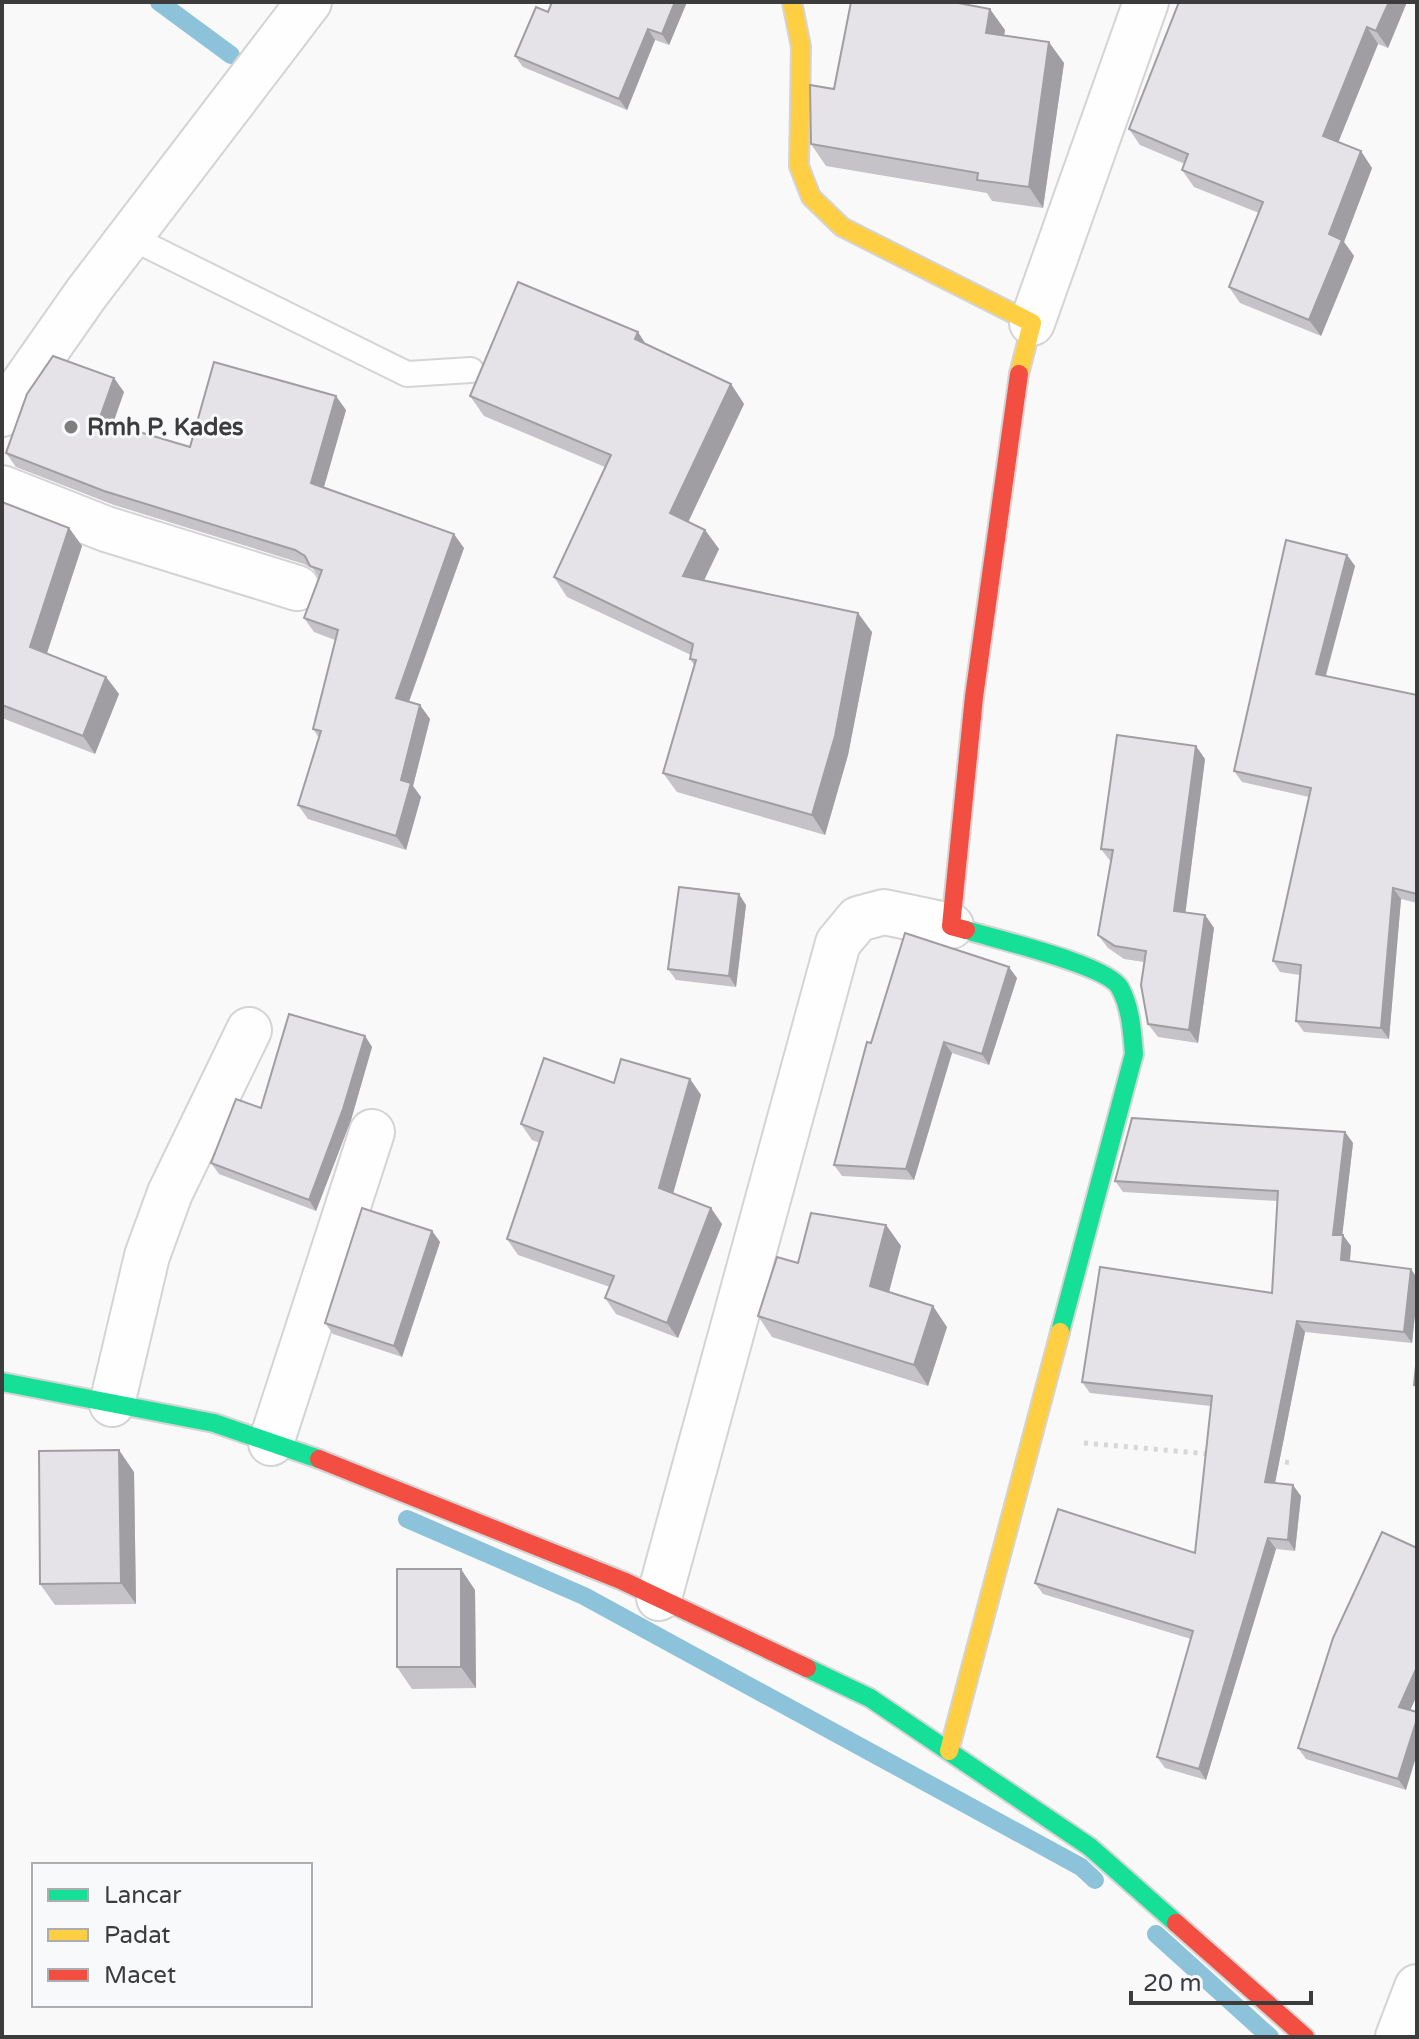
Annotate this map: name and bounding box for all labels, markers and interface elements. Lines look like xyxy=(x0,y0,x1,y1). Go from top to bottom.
place label: Rmh P. Kades xyxy=(87,413,244,442)
marker: Rmh P. Kades xyxy=(62,418,80,436)
legend xyxy=(32,1863,312,2007)
text: Lancar xyxy=(104,1881,182,1910)
text: Padat xyxy=(104,1921,171,1950)
scale bar xyxy=(1131,1955,1311,2005)
text: Macet xyxy=(104,1961,176,1990)
text: 20 m xyxy=(1143,1969,1201,1998)

